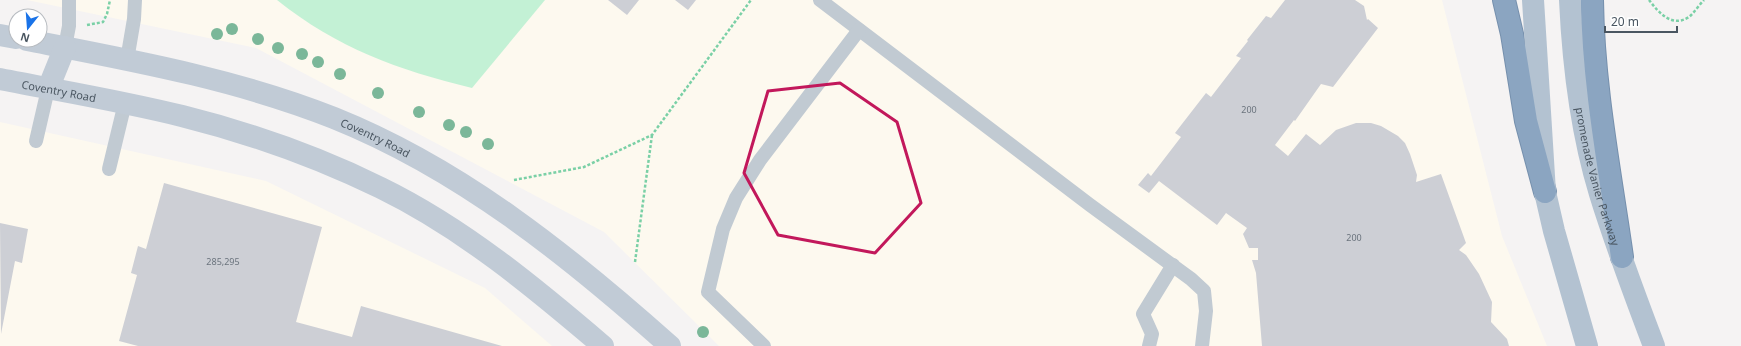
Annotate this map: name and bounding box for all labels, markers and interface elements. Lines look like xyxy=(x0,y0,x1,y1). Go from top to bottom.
north arrow xyxy=(8,8,48,48)
scale bar xyxy=(1605,8,1677,34)
text: 20 m xyxy=(1611,13,1639,30)
text: N xyxy=(18,30,31,47)
street label: Coventry Road xyxy=(20,76,97,105)
house number: 200 xyxy=(1241,103,1257,116)
street label: promenade Vanier Parkway xyxy=(1573,106,1624,248)
street label: Coventry Road xyxy=(339,114,413,160)
house number: 200 xyxy=(1346,231,1362,244)
house number: 285,295 xyxy=(206,255,240,268)

